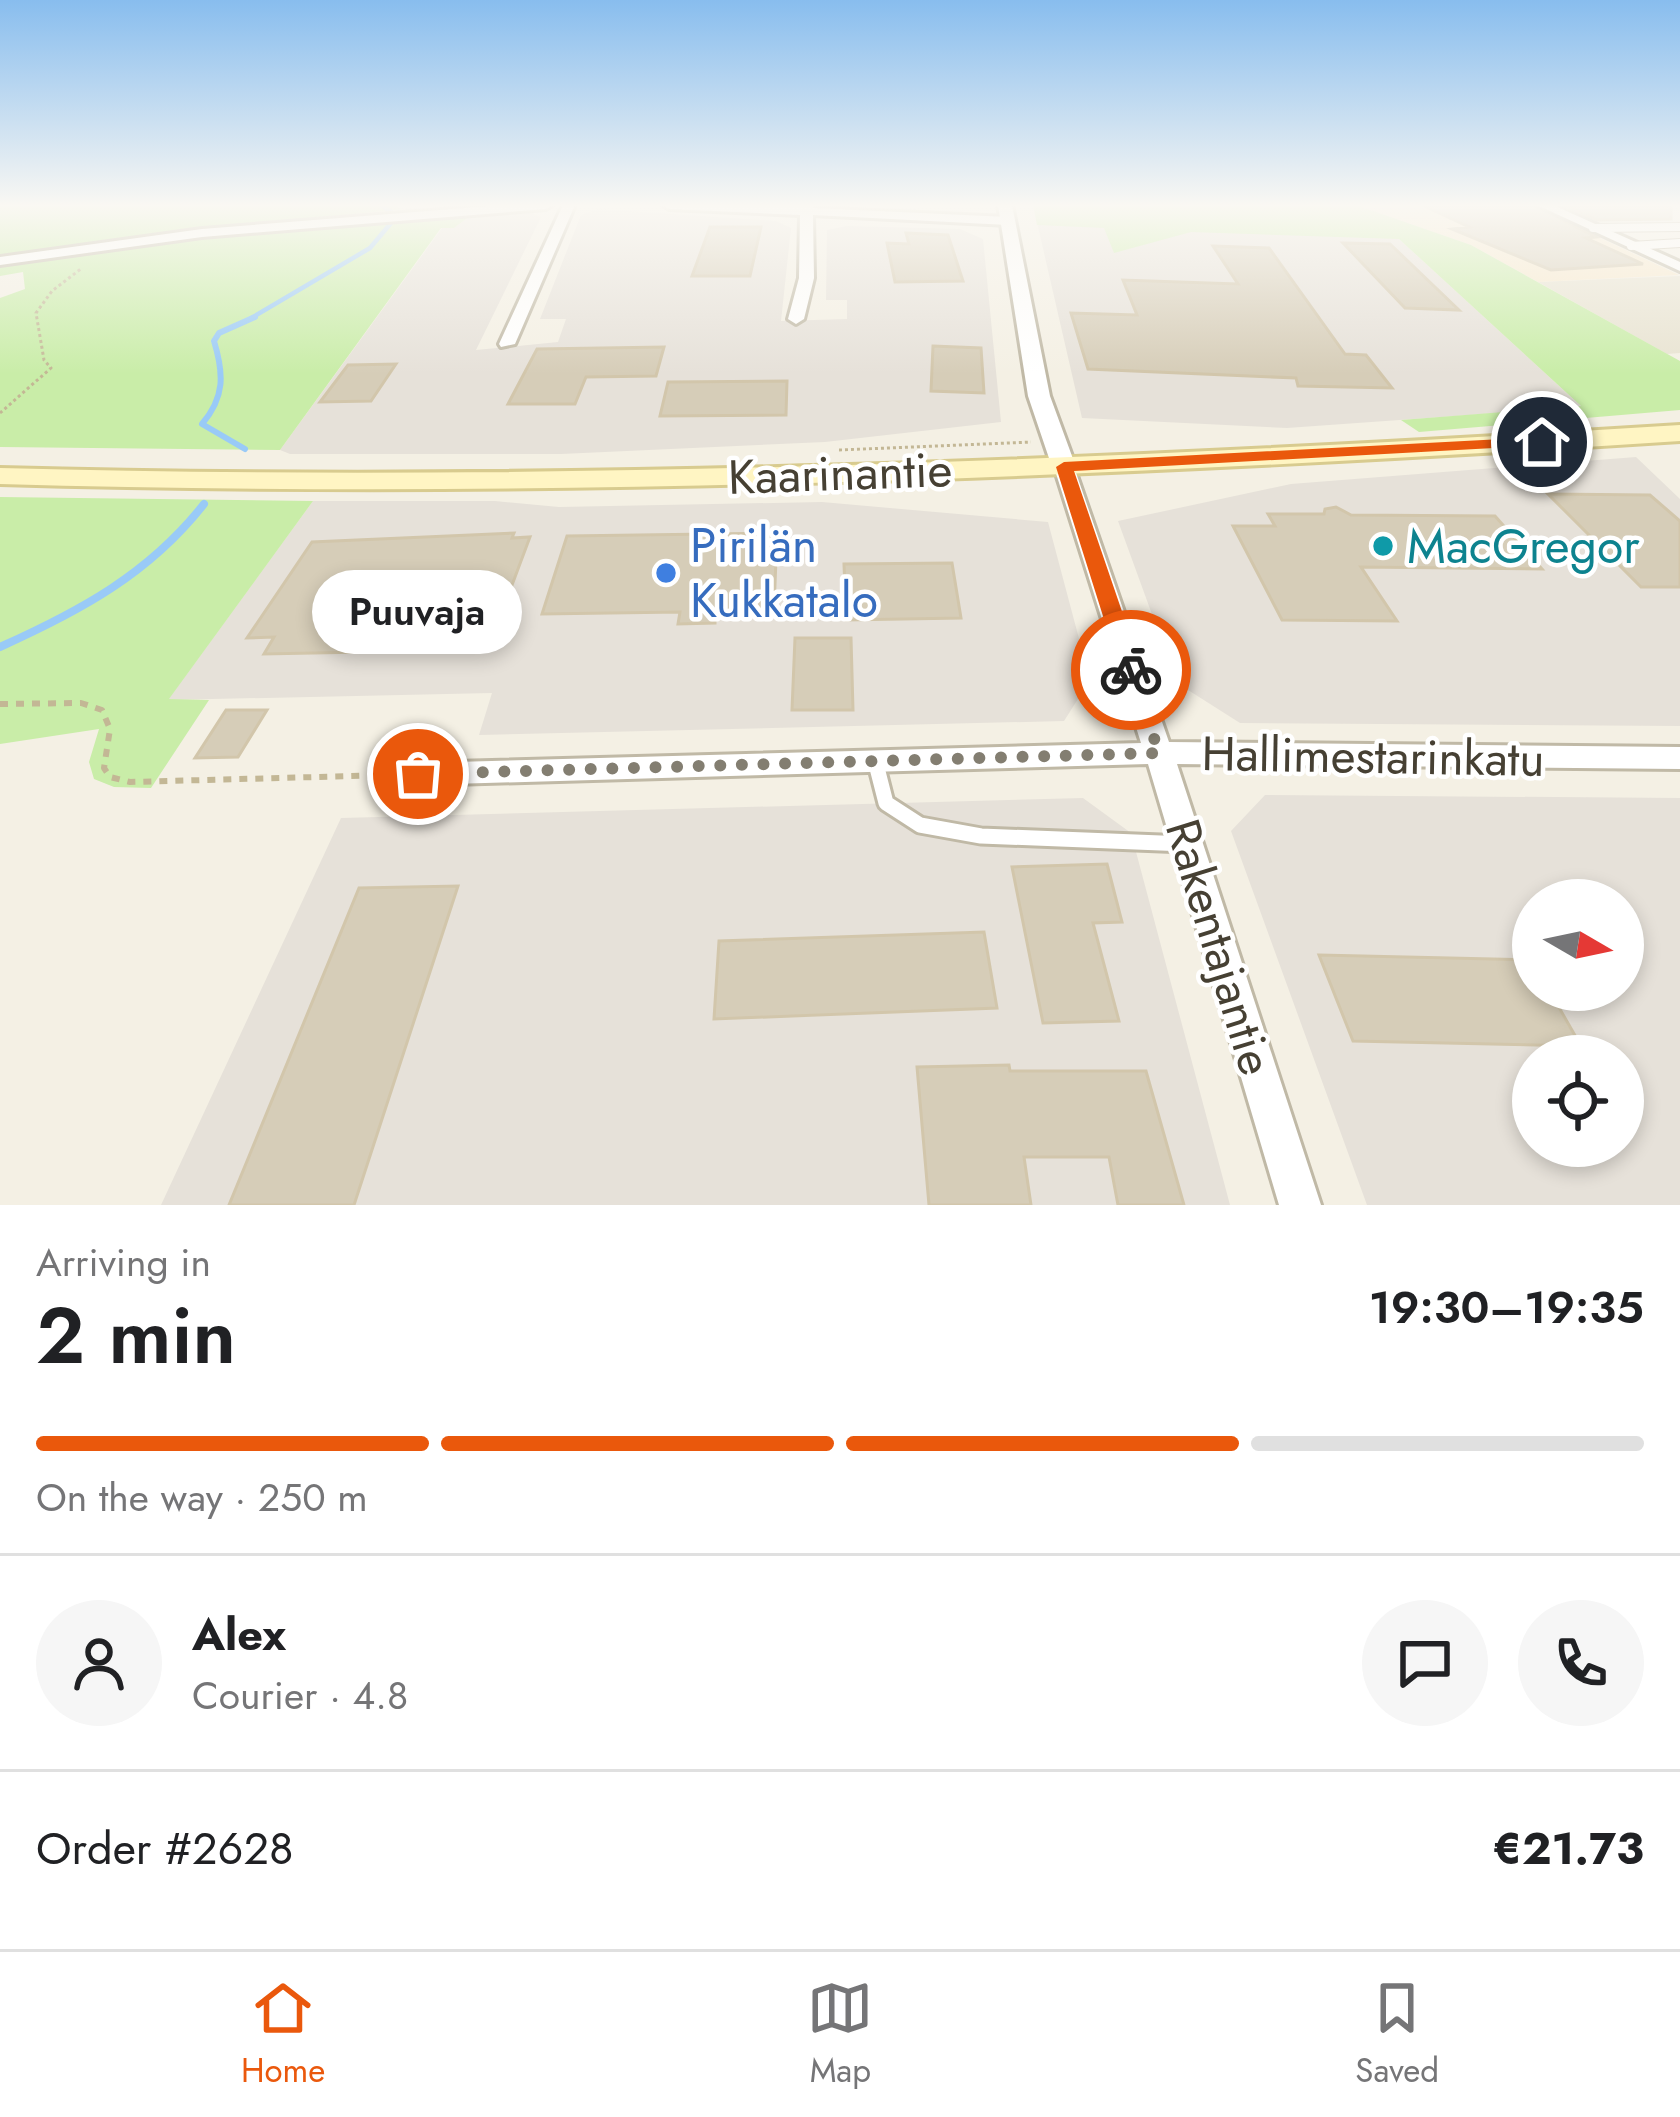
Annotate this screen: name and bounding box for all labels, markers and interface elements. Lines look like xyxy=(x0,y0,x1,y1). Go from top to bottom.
pin xyxy=(1491,391,1593,493)
icon: home xyxy=(1509,409,1575,475)
street label: Kaarinantie xyxy=(727,435,953,512)
place label: Pirilän Kukkatalo xyxy=(690,511,878,635)
place label: MacGregor xyxy=(1407,512,1640,581)
marker: MacGregor xyxy=(1370,533,1396,559)
marker: Pirilän Kukkatalo xyxy=(653,560,679,586)
callout: Puuvaja xyxy=(313,570,523,654)
text: Puuvaja xyxy=(349,583,485,640)
courier xyxy=(1071,610,1191,730)
icon: bike xyxy=(1098,637,1164,703)
street label: Hallimestarinkatu xyxy=(1201,719,1545,794)
pin xyxy=(367,723,469,825)
icon: bag xyxy=(385,741,451,807)
street label: Rakentajantie xyxy=(1148,811,1291,1083)
north arrow xyxy=(1512,879,1644,1011)
map controls xyxy=(1512,879,1644,1167)
button: locate xyxy=(1512,1035,1644,1167)
text: Arriving in xyxy=(36,1234,211,1291)
text: 19:30–19:35 xyxy=(1369,1275,1644,1340)
text: 2 min xyxy=(36,1280,236,1392)
text: On the way · 250 m xyxy=(36,1469,368,1526)
button: person xyxy=(36,1600,162,1726)
button: chat xyxy=(1362,1600,1488,1726)
button: phone xyxy=(1518,1600,1644,1726)
text: Alex xyxy=(192,1602,286,1667)
text: Courier · 4.8 xyxy=(192,1667,408,1724)
text: Order #2628 xyxy=(36,1816,294,1881)
text: €21.73 xyxy=(1493,1816,1644,1881)
tab: Home xyxy=(241,1975,325,2094)
tab: Map xyxy=(807,1975,873,2094)
tab: Saved xyxy=(1355,1975,1439,2094)

